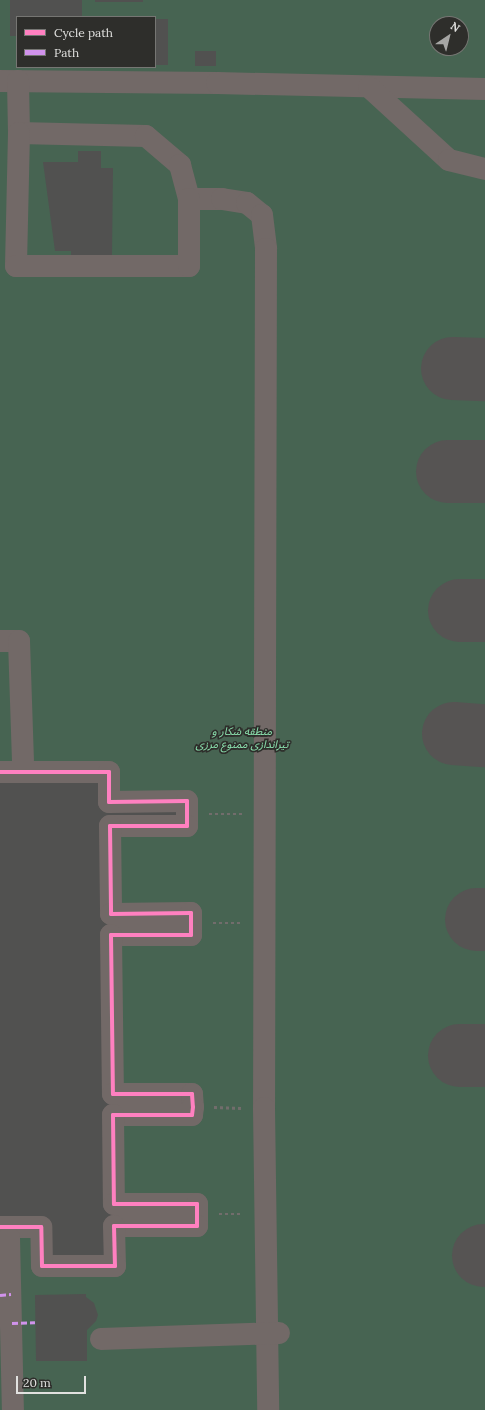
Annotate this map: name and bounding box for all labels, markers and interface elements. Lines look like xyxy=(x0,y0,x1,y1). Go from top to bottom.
legend xyxy=(16,16,156,68)
north arrow xyxy=(429,16,469,56)
text: N xyxy=(448,19,463,35)
text: Cycle path xyxy=(54,25,113,40)
text: Path xyxy=(54,45,79,60)
park label: منطقه شکار و تیراندازی ممنوع مرزی xyxy=(196,725,288,751)
scale bar xyxy=(18,1368,88,1394)
text: 20 m xyxy=(23,1375,51,1390)

